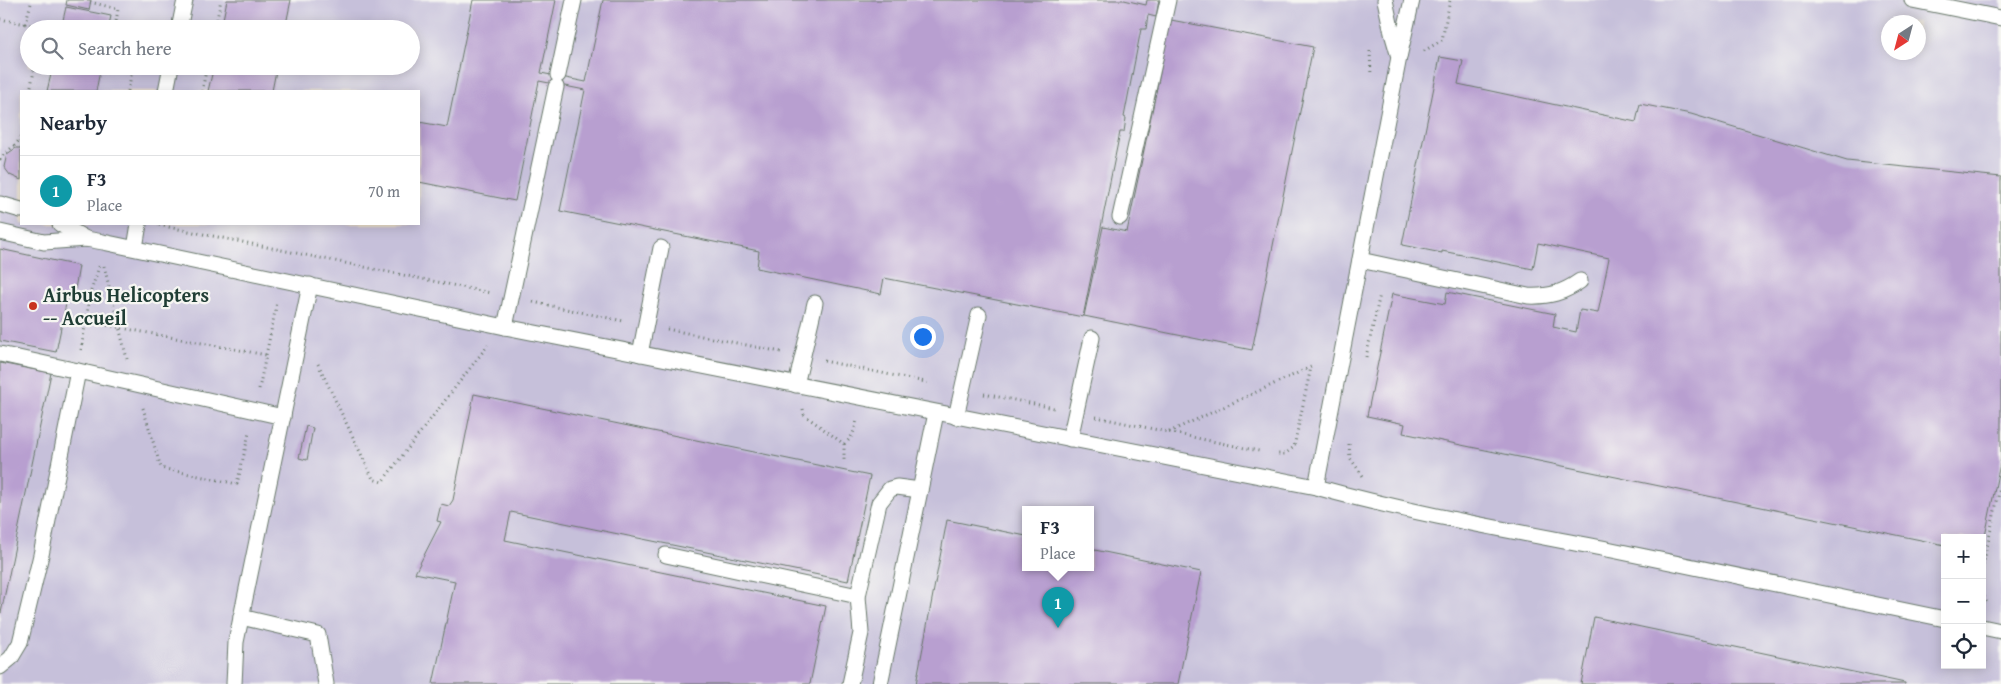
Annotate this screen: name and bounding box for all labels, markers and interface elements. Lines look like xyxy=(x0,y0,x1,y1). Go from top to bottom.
north arrow xyxy=(1881,15,1926,60)
search box xyxy=(20,20,420,75)
icon: search xyxy=(38,34,66,62)
text: Search here xyxy=(78,34,172,62)
text: Nearby xyxy=(40,107,107,138)
text: F3 xyxy=(87,165,107,193)
text: 1 xyxy=(52,179,60,203)
text: 70 m xyxy=(368,179,400,203)
text: Place xyxy=(87,193,122,217)
place label: Airbus Helicopters -- Accueil xyxy=(43,280,209,332)
marker: Airbus Helicopters -- Accueil xyxy=(27,300,39,312)
your location xyxy=(910,324,936,350)
popup xyxy=(1022,506,1094,571)
text: F3 xyxy=(1040,513,1060,541)
map controls xyxy=(1941,534,1986,669)
button: + xyxy=(1941,534,1986,579)
text: Place xyxy=(1040,541,1076,565)
button: − xyxy=(1941,579,1986,624)
pin: 1 xyxy=(1042,587,1074,628)
button: locate xyxy=(1941,624,1986,669)

